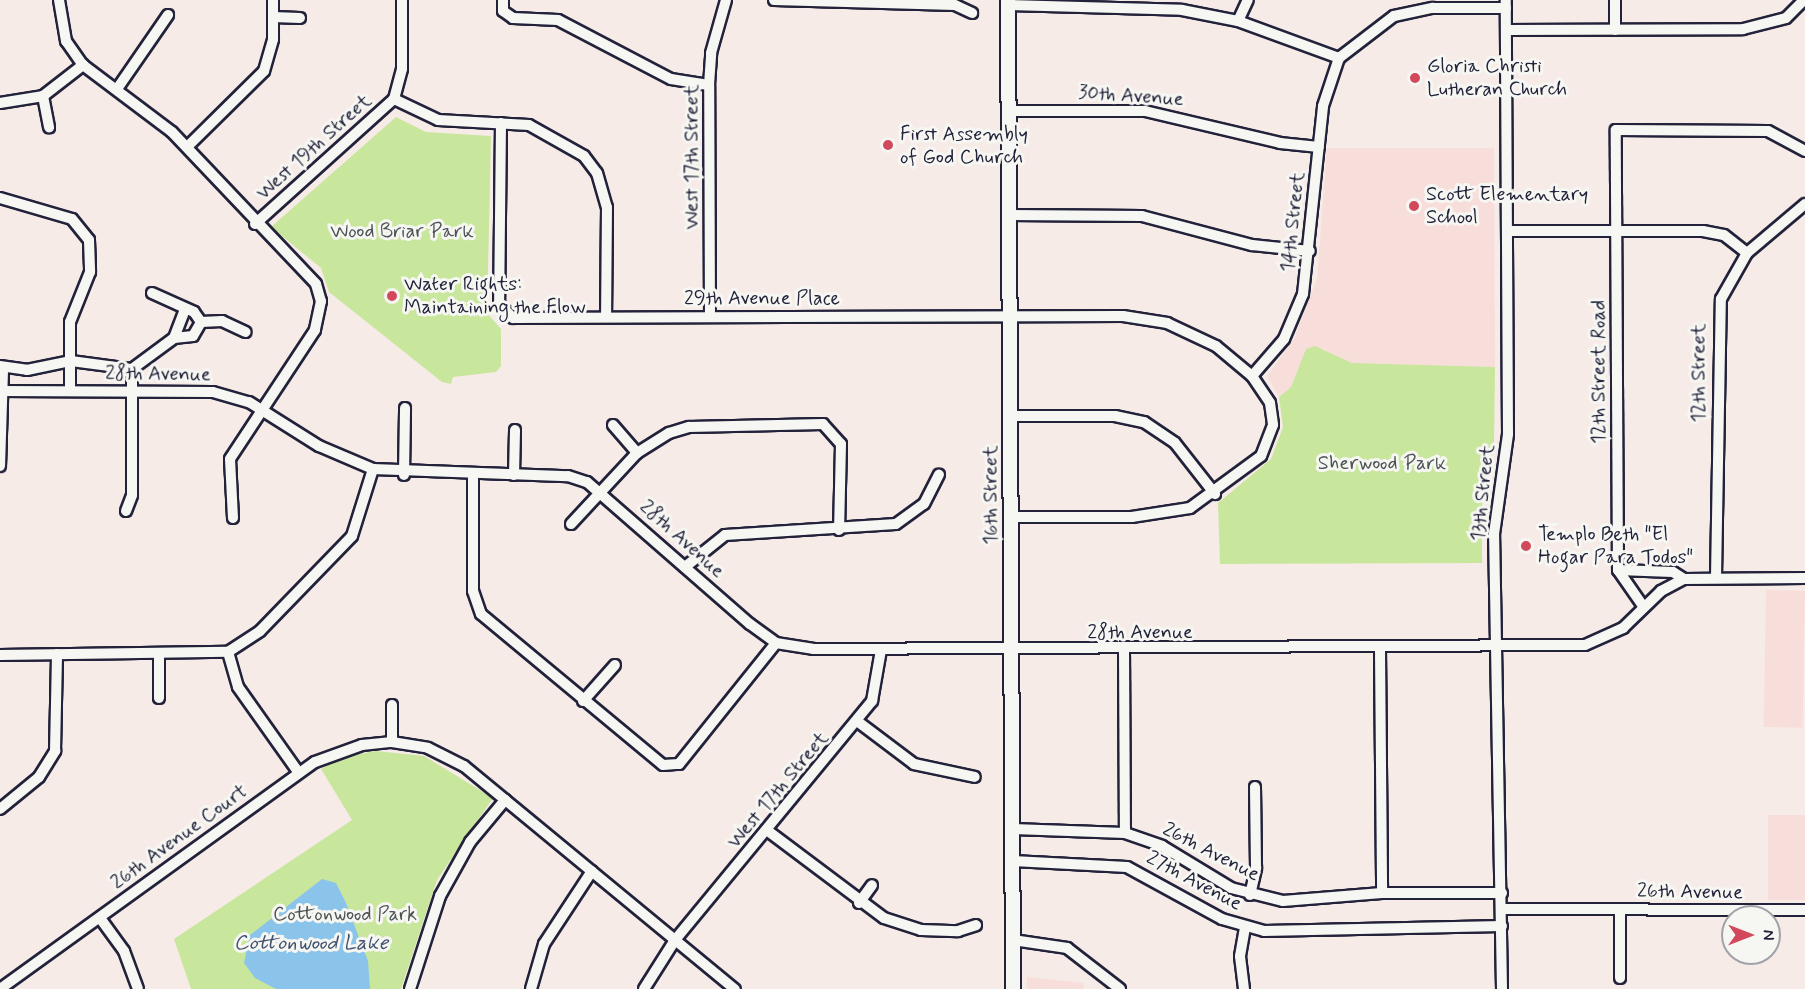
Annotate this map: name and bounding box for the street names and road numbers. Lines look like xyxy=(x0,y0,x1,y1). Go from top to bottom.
street label: 30th Avenue xyxy=(1078,80,1184,112)
street label: West 17th Street xyxy=(680,85,704,229)
street label: West 19th Street xyxy=(251,89,377,205)
street label: 14th Street xyxy=(1276,171,1310,273)
street label: 29th Avenue Place xyxy=(684,286,840,310)
street label: 12th Street Road xyxy=(1587,300,1611,444)
street label: 12th Street xyxy=(1687,323,1711,423)
street label: 28th Avenue xyxy=(105,361,211,387)
street label: 13th Street xyxy=(1466,444,1500,542)
street label: 16th Street xyxy=(979,445,1003,545)
street label: 28th Avenue xyxy=(635,495,729,583)
street label: 28th Avenue xyxy=(1087,620,1193,644)
street label: West 17th Street xyxy=(722,727,834,853)
street label: 26th Avenue Court xyxy=(108,780,250,894)
street label: 26th Avenue xyxy=(1158,817,1264,887)
street label: 27th Avenue xyxy=(1142,846,1246,916)
street label: 26th Avenue xyxy=(1637,879,1743,905)

